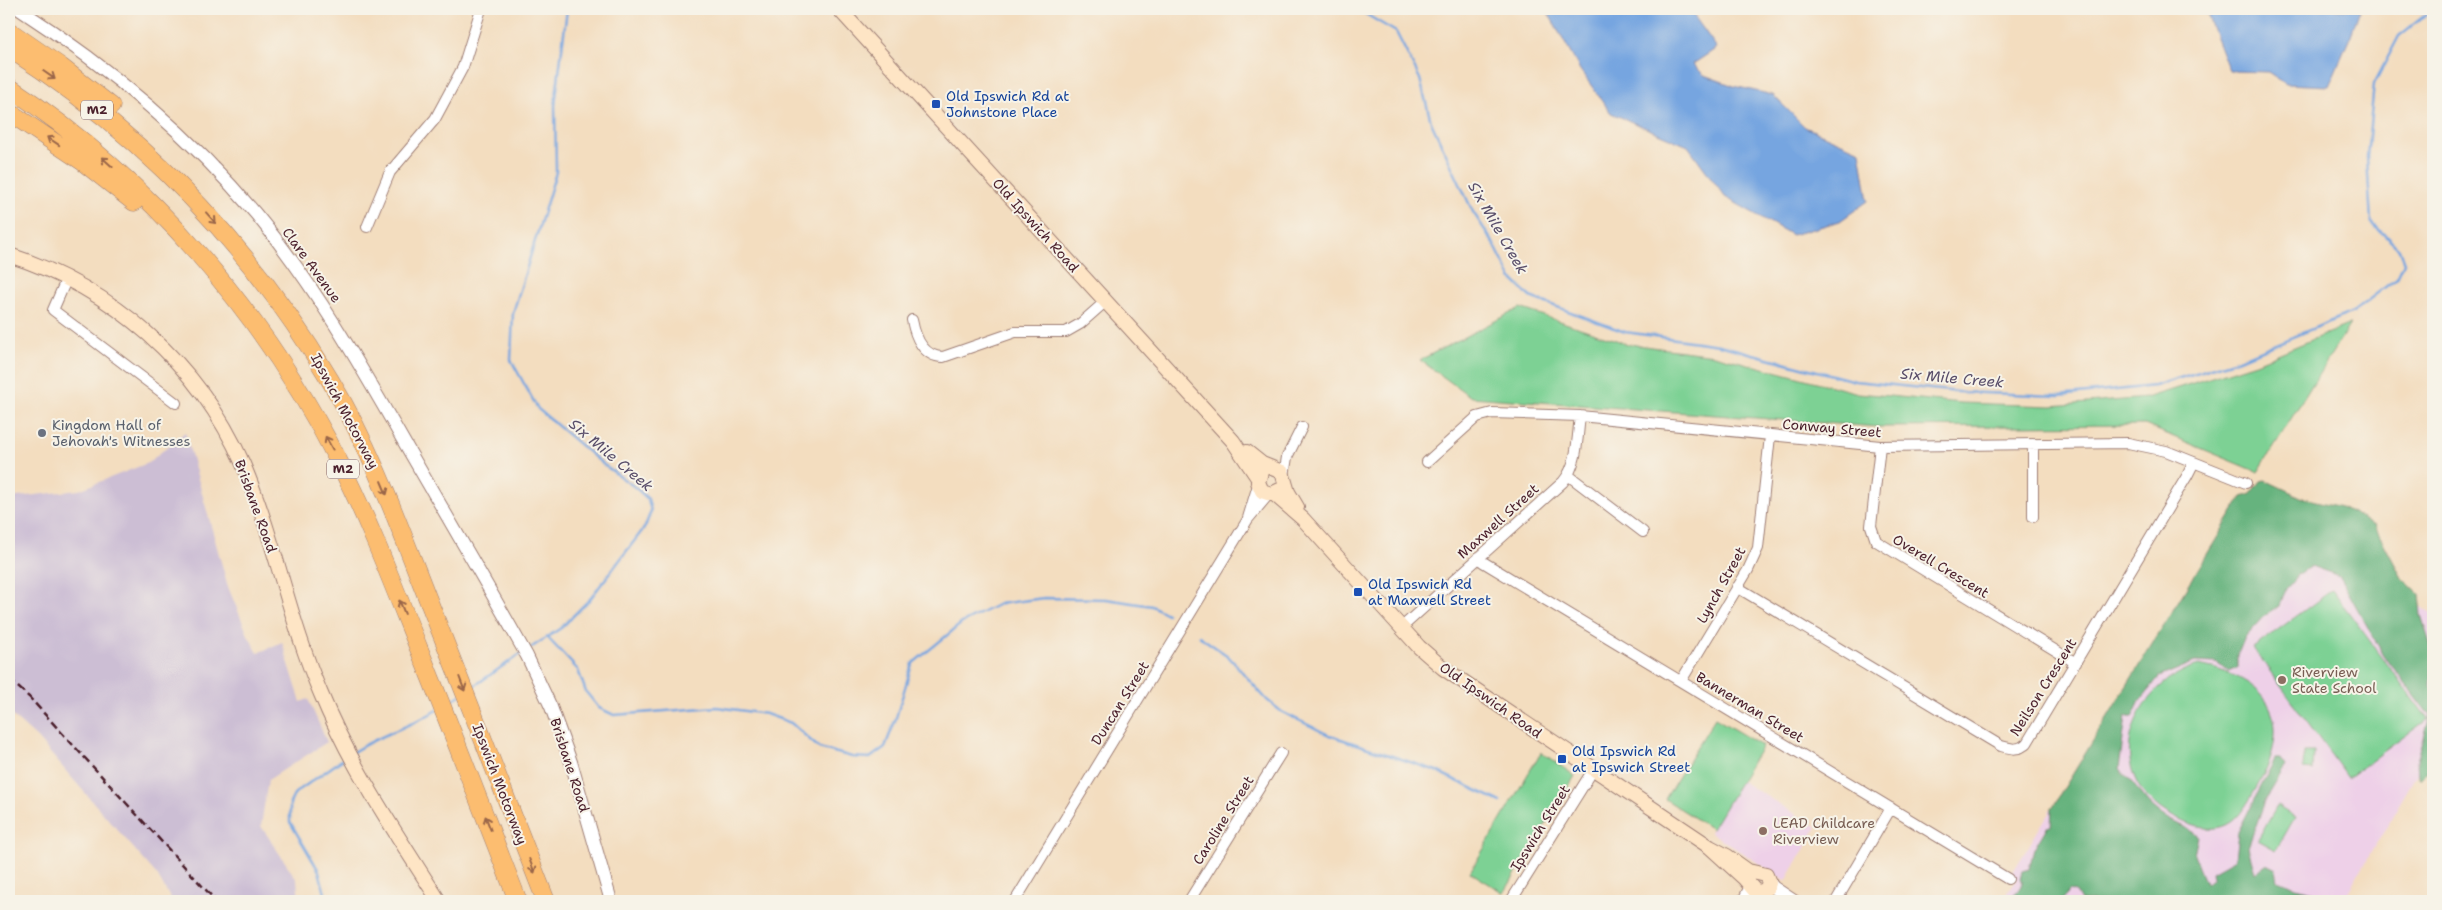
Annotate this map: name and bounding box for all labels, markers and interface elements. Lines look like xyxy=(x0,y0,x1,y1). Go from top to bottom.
one-way arrow xyxy=(42,70,56,80)
place label: Old Ipswich Rd at Johnstone Place xyxy=(946,87,1069,121)
marker: Old Ipswich Rd at Johnstone Place xyxy=(930,98,942,110)
road number: M2 xyxy=(81,100,113,120)
one-way arrow xyxy=(47,136,61,146)
one-way arrow xyxy=(100,156,113,168)
street label: Old Ipswich Road xyxy=(989,174,1083,276)
water label: Six Mile Creek xyxy=(1463,178,1533,278)
one-way arrow xyxy=(205,211,217,224)
street label: Clare Avenue xyxy=(279,224,346,306)
street label: Ipswich Motorway xyxy=(307,350,383,472)
water label: Six Mile Creek xyxy=(1899,364,2005,393)
water label: Six Mile Creek xyxy=(565,414,657,496)
street label: Conway Street xyxy=(1782,415,1882,441)
place label: Kingdom Hall of Jehovah's Witnesses xyxy=(52,416,190,450)
marker: Kingdom Hall of Jehovah's Witnesses xyxy=(36,427,48,439)
one-way arrow xyxy=(323,436,333,450)
street label: Brisbane Road xyxy=(231,457,281,555)
road number: M2 xyxy=(327,459,359,478)
one-way arrow xyxy=(380,480,389,495)
street label: Maxwell Street xyxy=(1453,480,1543,562)
street label: Overell Crescent xyxy=(1889,530,1993,602)
street label: Lynch Street xyxy=(1693,543,1749,627)
place label: Old Ipswich Rd at Maxwell Street xyxy=(1368,575,1491,609)
marker: Old Ipswich Rd at Maxwell Street xyxy=(1352,586,1364,598)
one-way arrow xyxy=(397,600,407,615)
street label: Neilson Crescent xyxy=(2006,635,2080,739)
street label: Duncan Street xyxy=(1087,658,1153,748)
street label: Old Ipswich Road xyxy=(1436,658,1546,742)
place label: Riverview State School xyxy=(2292,663,2377,697)
street label: Bannerman Street xyxy=(1693,668,1807,746)
marker: Riverview State School xyxy=(2276,674,2288,686)
one-way arrow xyxy=(458,677,467,692)
street label: Brisbane Road xyxy=(546,716,594,814)
street label: Ipswich Motorway xyxy=(469,721,531,847)
place label: Old Ipswich Rd at Ipswich Street xyxy=(1572,742,1690,776)
marker: Old Ipswich Rd at Ipswich Street xyxy=(1556,753,1568,765)
street label: Caroline Street xyxy=(1188,772,1258,868)
street label: Ipswich Street xyxy=(1506,781,1574,875)
place label: LEAD Childcare Riverview xyxy=(1773,814,1875,848)
one-way arrow xyxy=(482,816,492,831)
marker: LEAD Childcare Riverview xyxy=(1757,825,1769,837)
one-way arrow xyxy=(528,858,537,873)

